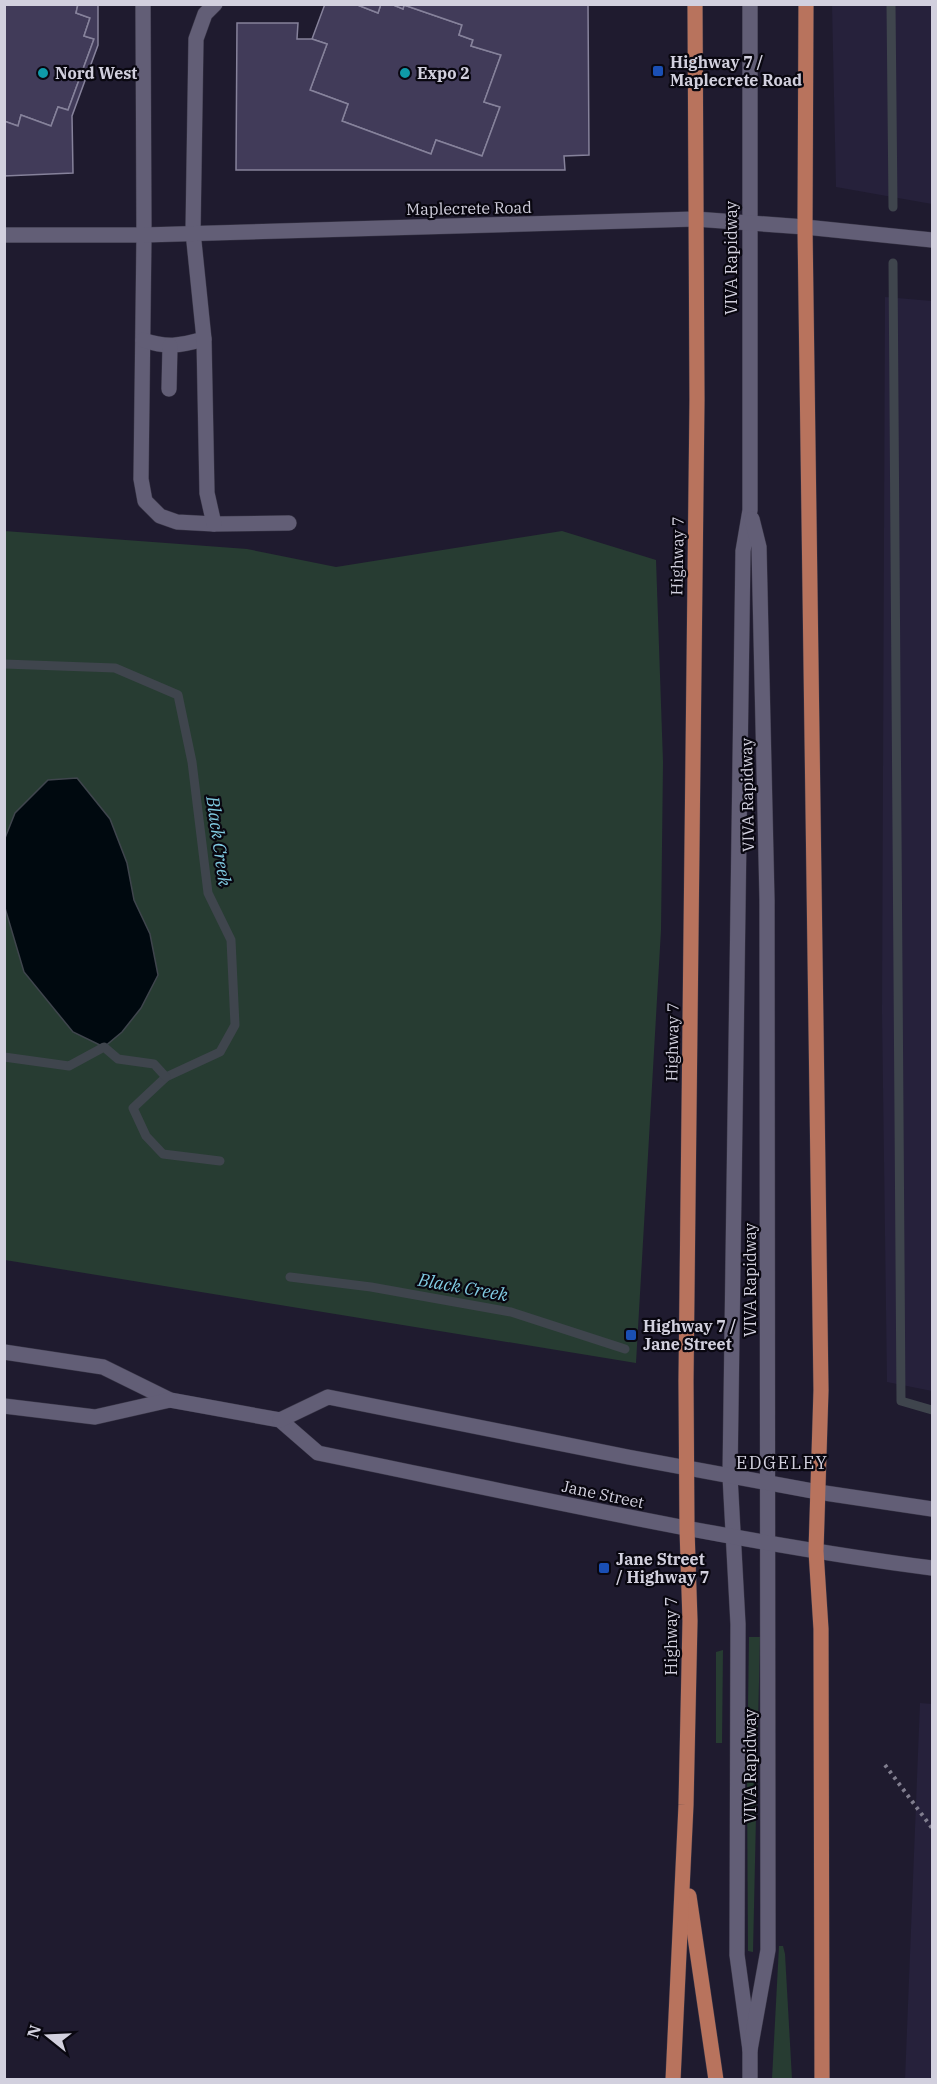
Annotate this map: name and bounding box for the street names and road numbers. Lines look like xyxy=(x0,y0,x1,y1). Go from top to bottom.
street label: Maplecrete Road xyxy=(406,197,532,219)
street label: VIVA Rapidway xyxy=(721,200,741,315)
street label: Highway 7 xyxy=(666,516,688,596)
street label: VIVA Rapidway xyxy=(736,737,758,852)
street label: Highway 7 xyxy=(661,1002,683,1082)
street label: VIVA Rapidway xyxy=(740,1222,760,1337)
street label: Jane Street xyxy=(560,1476,646,1513)
street label: Highway 7 xyxy=(661,1597,681,1675)
street label: VIVA Rapidway xyxy=(740,1708,760,1823)

